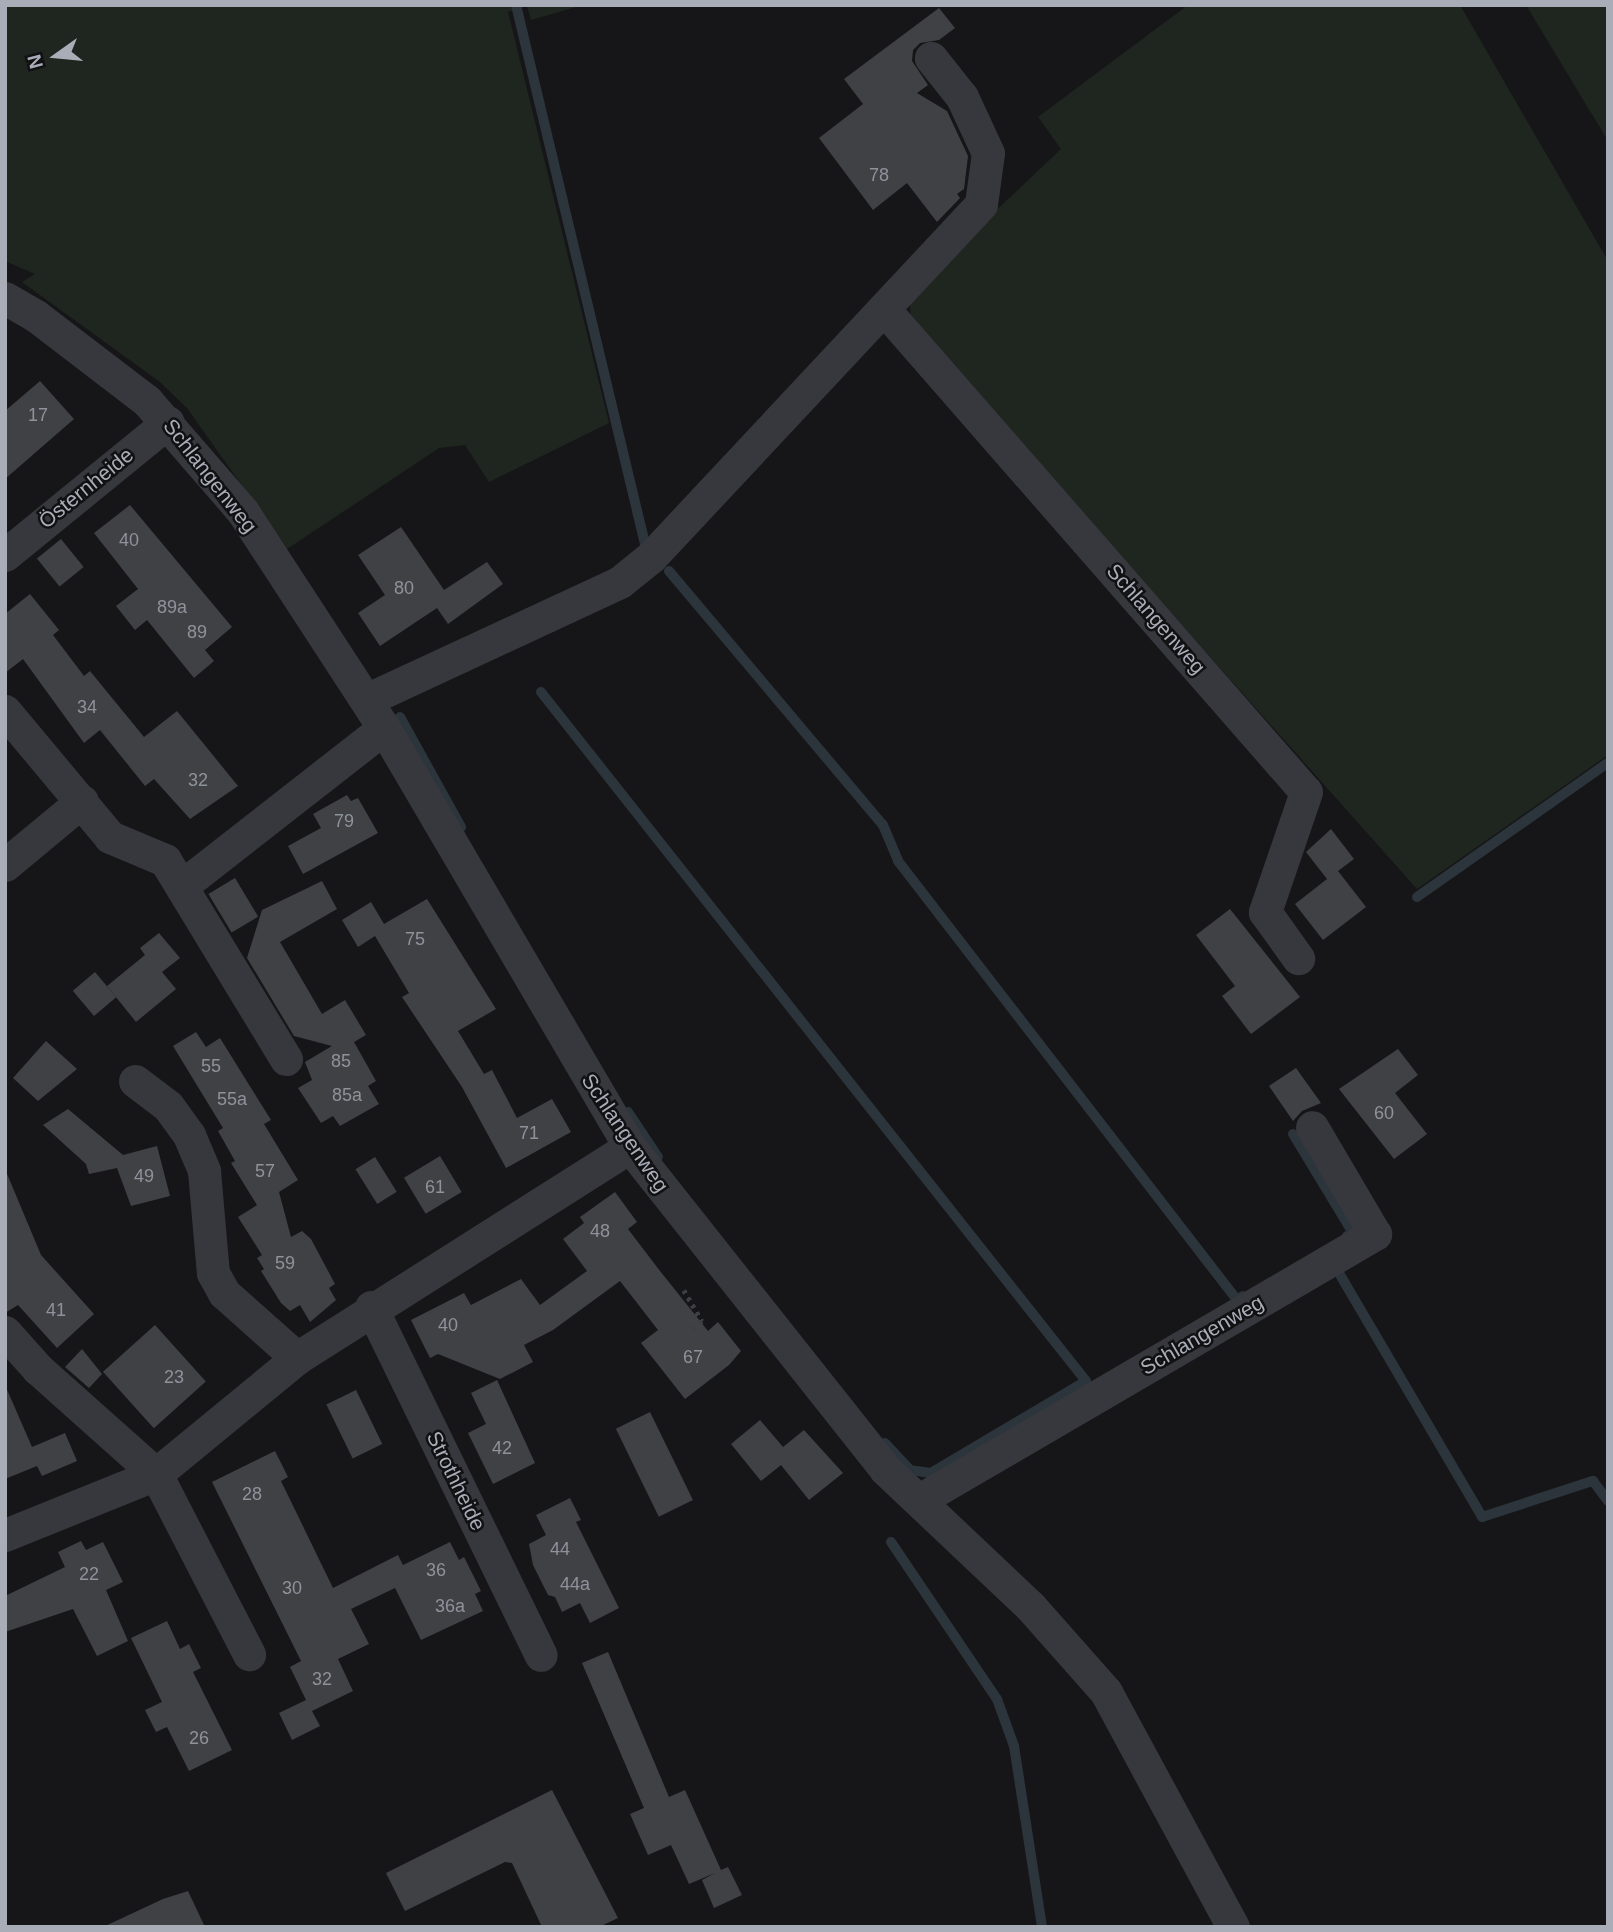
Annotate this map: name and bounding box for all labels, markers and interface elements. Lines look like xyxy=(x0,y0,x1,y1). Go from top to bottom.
north arrow xyxy=(21,21,91,91)
text: N xyxy=(23,52,47,71)
house number: 78 xyxy=(869,164,889,186)
house number: 17 xyxy=(28,404,48,426)
street label: Schlangenweg xyxy=(158,414,262,538)
street label: Östernheide xyxy=(34,442,138,534)
house number: 40 xyxy=(119,529,139,551)
street label: Schlangenweg xyxy=(1101,559,1211,679)
house number: 80 xyxy=(394,577,414,599)
house number: 89a xyxy=(157,596,187,618)
house number: 89 xyxy=(187,621,207,643)
house number: 34 xyxy=(77,696,97,718)
house number: 32 xyxy=(188,769,208,791)
house number: 79 xyxy=(334,810,354,832)
house number: 75 xyxy=(405,928,425,950)
house number: 85 xyxy=(331,1050,351,1072)
house number: 55 xyxy=(201,1055,221,1077)
street label: Schlangenweg xyxy=(576,1069,674,1197)
house number: 85a xyxy=(332,1084,362,1106)
house number: 55a xyxy=(217,1088,247,1110)
house number: 60 xyxy=(1374,1102,1394,1124)
house number: 71 xyxy=(519,1122,539,1144)
house number: 57 xyxy=(255,1160,275,1182)
house number: 49 xyxy=(134,1165,154,1187)
house number: 61 xyxy=(425,1176,445,1198)
house number: 48 xyxy=(590,1220,610,1242)
house number: 59 xyxy=(275,1252,295,1274)
street label: Schlangenweg xyxy=(1136,1290,1268,1380)
house number: 41 xyxy=(46,1299,66,1321)
house number: 40 xyxy=(438,1314,458,1336)
house number: 67 xyxy=(683,1346,703,1368)
house number: 23 xyxy=(164,1366,184,1388)
street label: Strothheide xyxy=(421,1427,491,1535)
house number: 42 xyxy=(492,1437,512,1459)
house number: 28 xyxy=(242,1483,262,1505)
house number: 44 xyxy=(550,1538,570,1560)
house number: 36 xyxy=(426,1559,446,1581)
house number: 22 xyxy=(79,1563,99,1585)
house number: 44a xyxy=(560,1573,590,1595)
house number: 30 xyxy=(282,1577,302,1599)
house number: 36a xyxy=(435,1595,465,1617)
house number: 32 xyxy=(312,1668,332,1690)
house number: 26 xyxy=(189,1727,209,1749)

